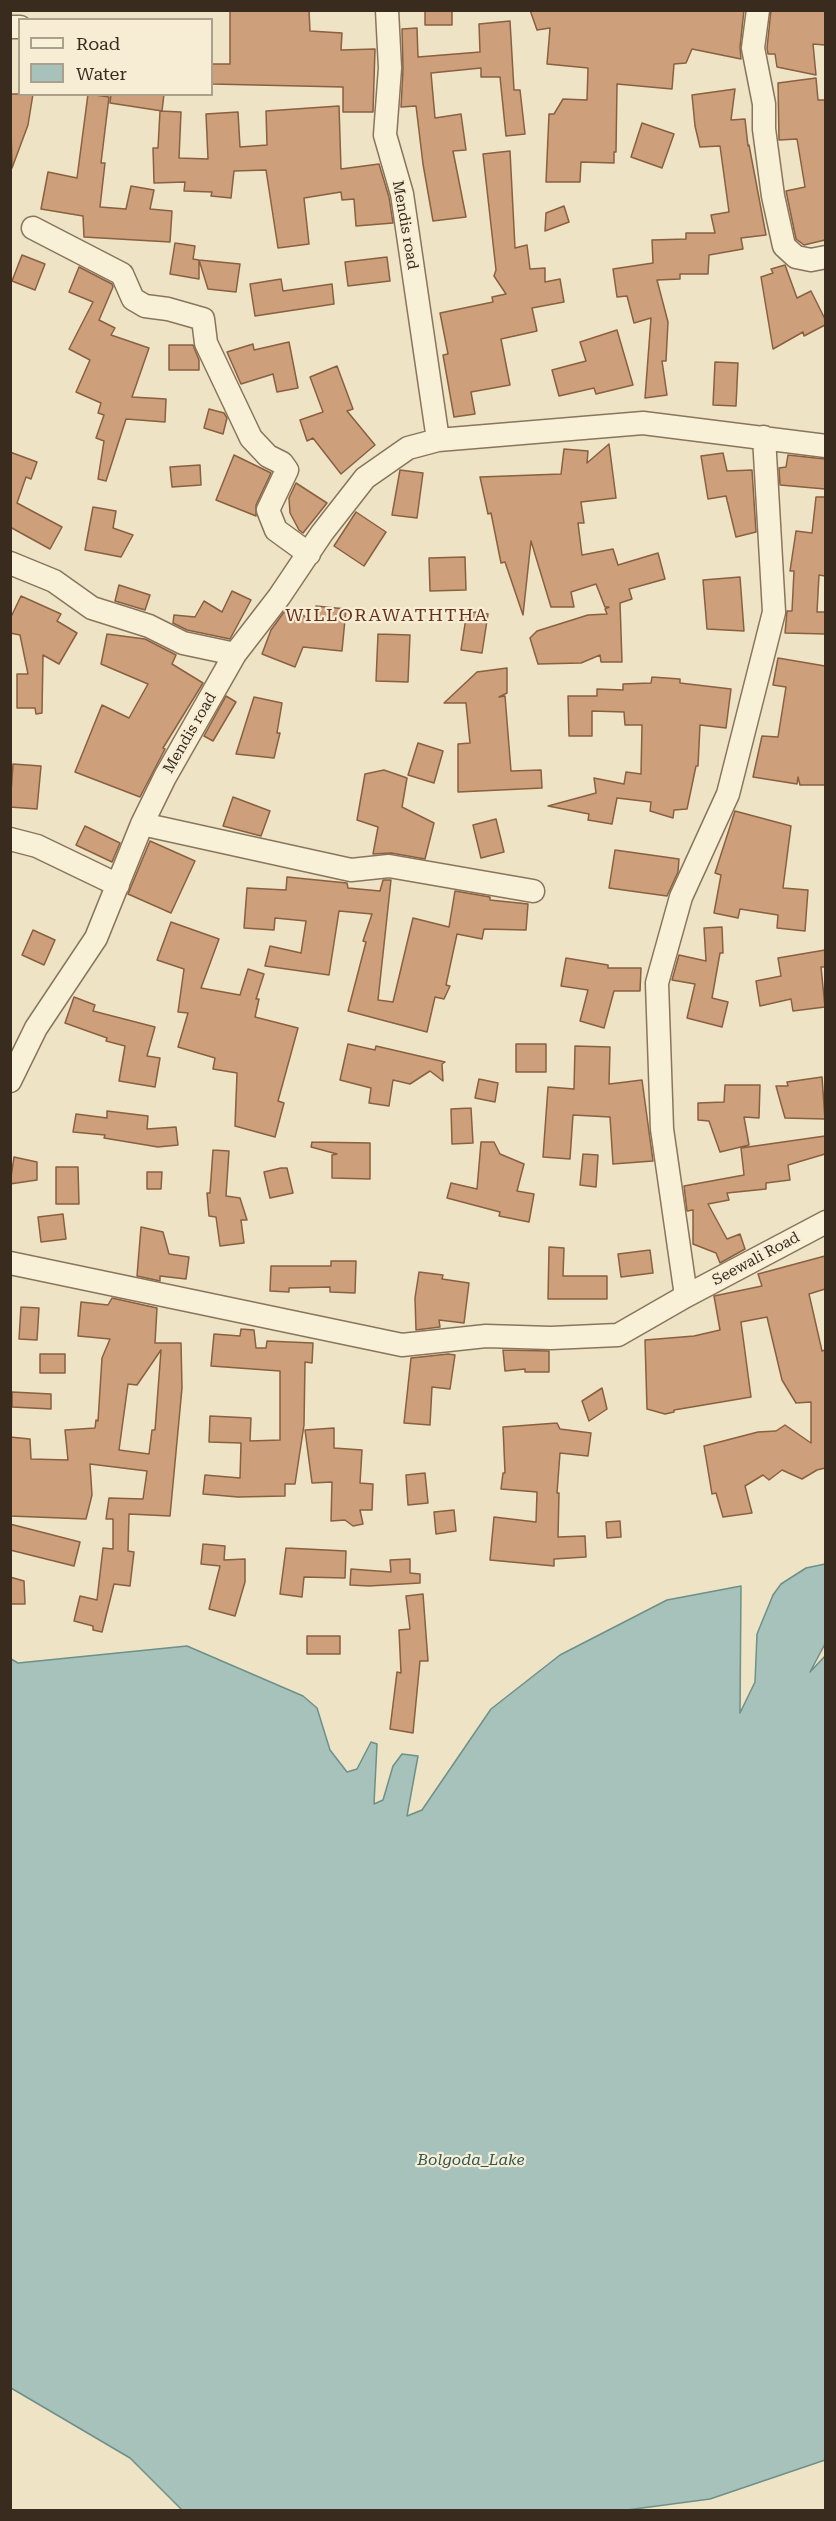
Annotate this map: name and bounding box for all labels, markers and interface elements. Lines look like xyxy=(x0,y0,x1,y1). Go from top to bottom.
legend xyxy=(18,18,213,96)
text: Road xyxy=(76,33,120,54)
text: Water xyxy=(76,63,127,84)
street label: Mendis road xyxy=(388,179,422,271)
district label: WILLORAWATHTHA xyxy=(285,605,489,627)
street label: Mendis road xyxy=(160,689,220,777)
street label: Seewali Road xyxy=(709,1228,803,1290)
water label: Bolgoda_Lake xyxy=(417,2150,525,2170)

